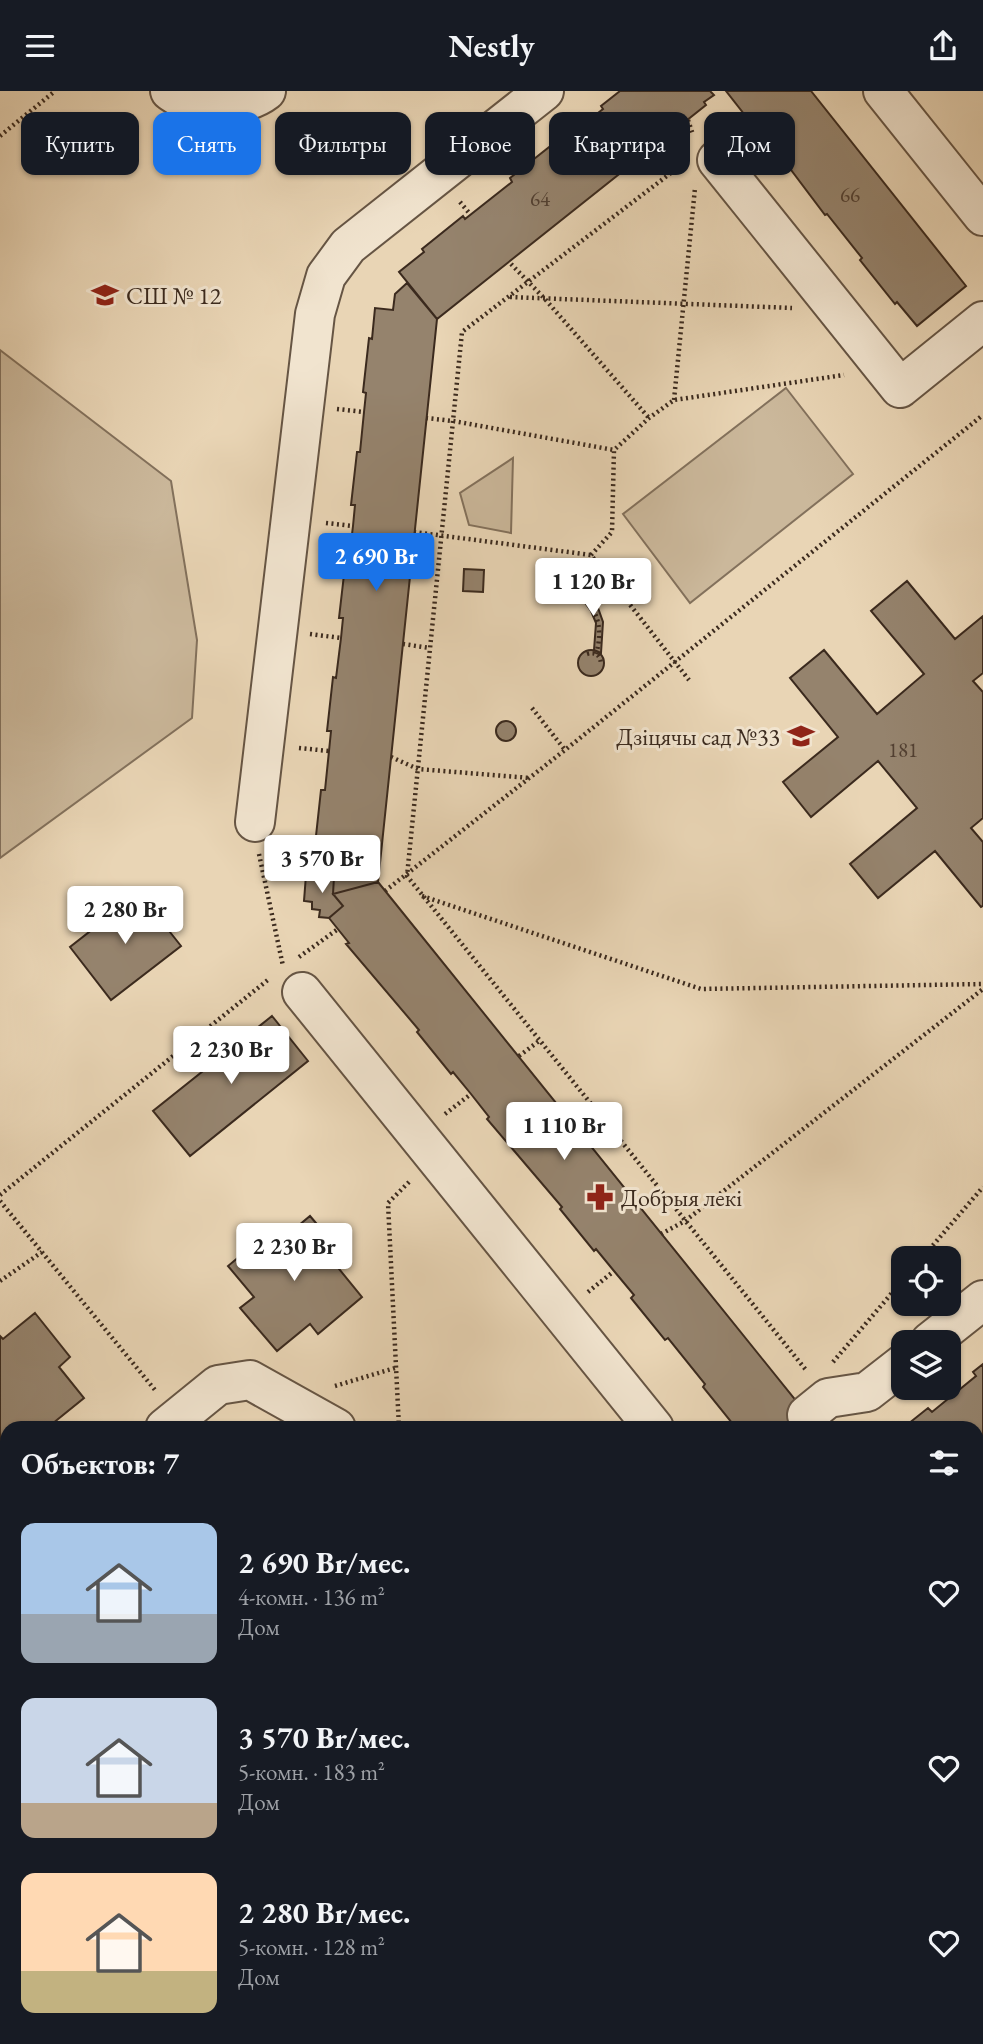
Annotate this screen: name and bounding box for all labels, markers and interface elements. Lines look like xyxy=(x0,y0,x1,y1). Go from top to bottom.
text: Nestly xyxy=(448,25,535,67)
icon: menu xyxy=(21,27,59,65)
icon: share xyxy=(924,27,962,65)
chip: Купить xyxy=(21,112,139,175)
chip: Снять xyxy=(153,112,261,175)
chip: Фильтры xyxy=(275,112,411,175)
chip: Новое xyxy=(425,112,535,175)
chip: Квартира xyxy=(549,112,690,175)
chip: Дом xyxy=(704,112,795,175)
house number: 66 xyxy=(840,181,860,208)
house number: 64 xyxy=(530,185,551,212)
school or university icon: СШ № 12 xyxy=(90,280,120,310)
place label: СШ № 12 xyxy=(126,280,222,311)
pin: 2 690 Br xyxy=(304,533,448,593)
text: 2 690 Br xyxy=(334,541,418,571)
pin: 1 120 Br xyxy=(521,559,665,618)
text: 1 120 Br xyxy=(551,566,635,596)
place label: Дзіцячы сад №33 xyxy=(616,721,780,752)
school or university icon: Дзіцячы сад №33 xyxy=(786,721,816,751)
house number: 181 xyxy=(888,736,918,763)
pin: 3 570 Br xyxy=(250,835,394,895)
text: 3 570 Br xyxy=(280,843,364,873)
pin: 2 280 Br xyxy=(53,887,197,946)
text: 2 280 Br xyxy=(83,894,167,924)
pin: 2 230 Br xyxy=(159,1027,303,1086)
text: 2 230 Br xyxy=(189,1034,273,1064)
pin: 1 110 Br xyxy=(492,1103,636,1162)
text: 1 110 Br xyxy=(522,1110,606,1140)
pharmacy icon: Добрыя лекі xyxy=(585,1182,615,1212)
place label: Добрыя лекі xyxy=(621,1182,742,1213)
pin: 2 230 Br xyxy=(222,1223,366,1283)
text: 2 230 Br xyxy=(252,1231,336,1261)
map controls xyxy=(891,1246,961,1400)
button: locate xyxy=(891,1246,961,1316)
button: layers xyxy=(891,1330,961,1400)
text: Объектов: 7 xyxy=(21,1444,179,1483)
icon: filters xyxy=(925,1444,963,1482)
text: 2 690 Br/мес. xyxy=(238,1543,410,1582)
icon: home xyxy=(77,1551,161,1635)
icon: heart xyxy=(925,1574,963,1612)
text: 4-комн. · 136 m² xyxy=(238,1582,385,1612)
text: Дом xyxy=(238,1612,280,1642)
text: 3 570 Br/мес. xyxy=(238,1718,410,1757)
icon: home xyxy=(77,1726,161,1810)
icon: heart xyxy=(925,1749,963,1787)
text: 5-комн. · 183 m² xyxy=(238,1757,385,1787)
text: Дом xyxy=(238,1787,280,1817)
text: 2 280 Br/мес. xyxy=(238,1893,410,1932)
icon: home xyxy=(77,1901,161,1985)
icon: heart xyxy=(925,1924,963,1962)
text: 5-комн. · 128 m² xyxy=(238,1932,385,1962)
text: Дом xyxy=(238,1962,280,1992)

